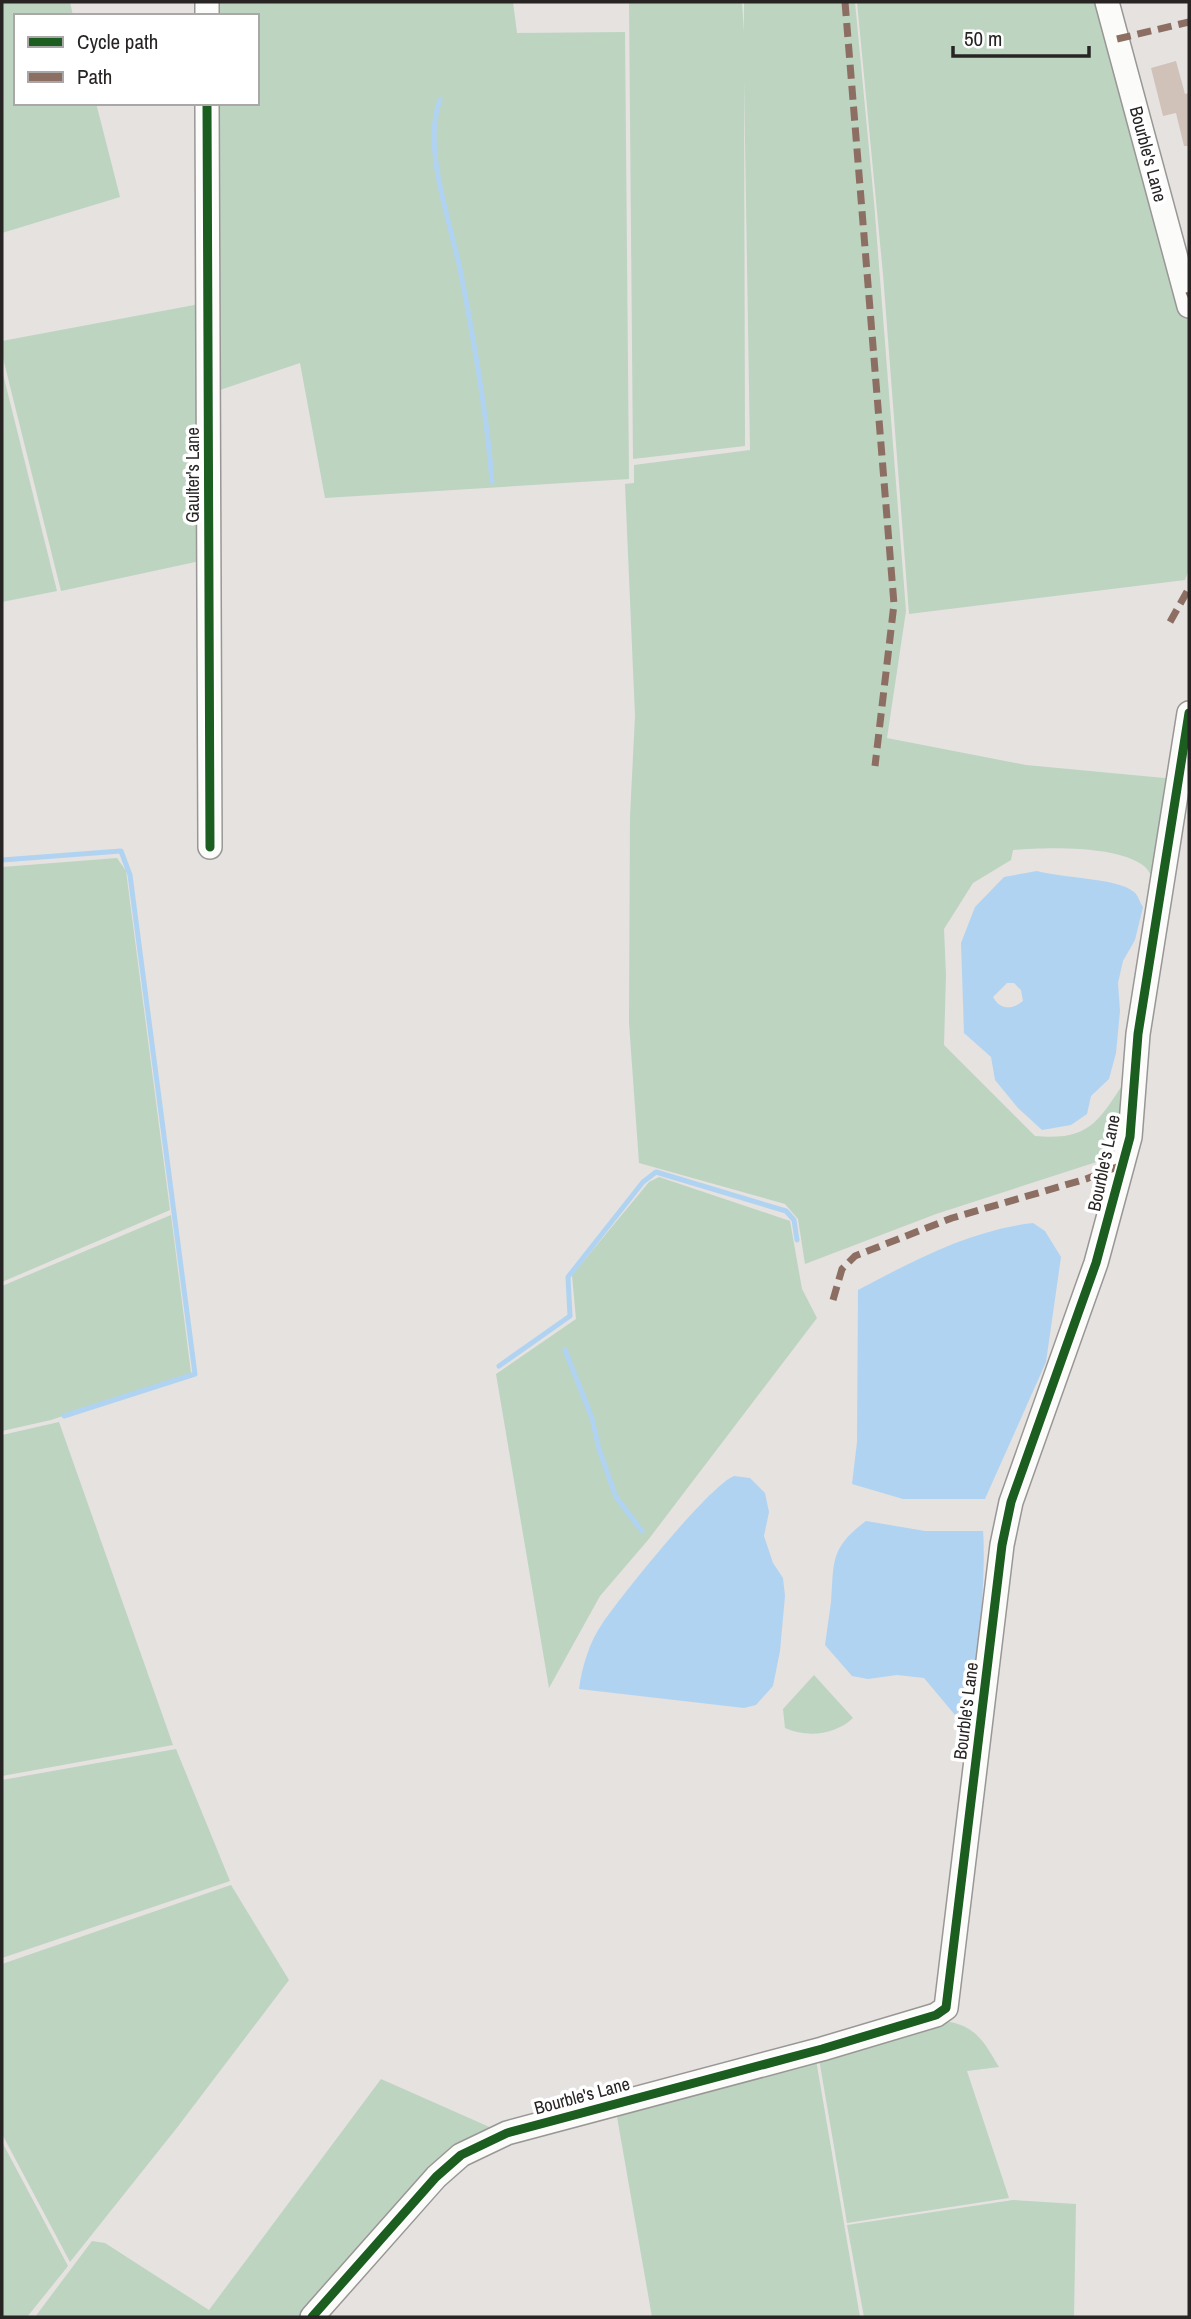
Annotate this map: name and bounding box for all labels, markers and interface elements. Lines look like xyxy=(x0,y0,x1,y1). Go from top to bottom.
legend xyxy=(14,14,259,105)
scale bar xyxy=(953,14,1090,58)
text: 50 m xyxy=(964,24,1002,53)
text: Cycle path xyxy=(77,27,158,56)
text: Path xyxy=(77,62,112,91)
street label: Bourble's Lane xyxy=(1124,103,1173,204)
street label: Gaulter's Lane xyxy=(180,427,205,523)
street label: Bourble's Lane xyxy=(1081,1112,1126,1213)
street label: Bourble's Lane xyxy=(947,1661,984,1761)
street label: Bourble's Lane xyxy=(531,2071,632,2120)

